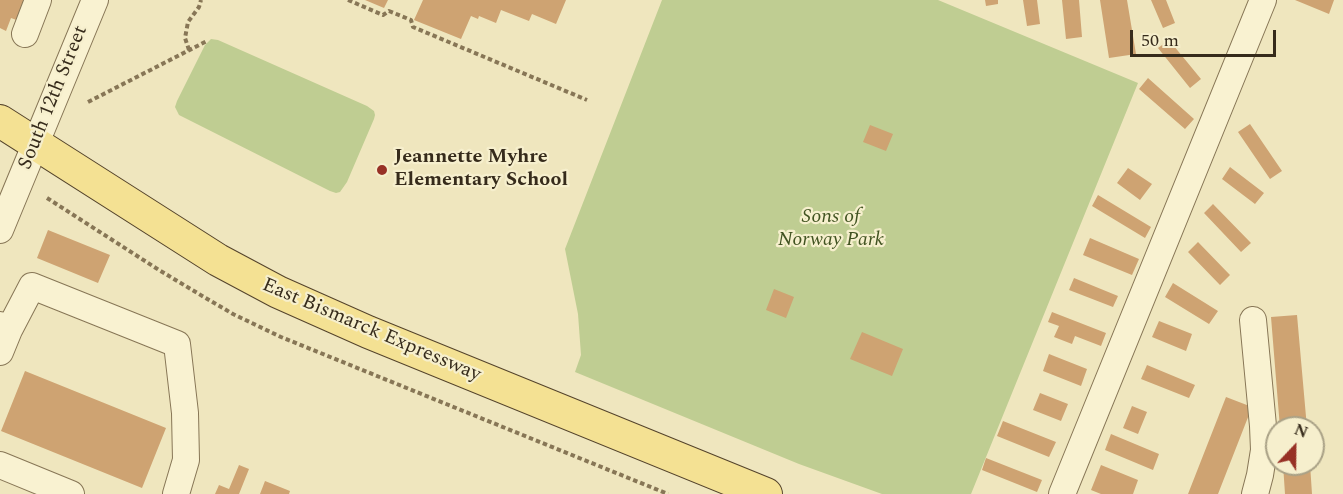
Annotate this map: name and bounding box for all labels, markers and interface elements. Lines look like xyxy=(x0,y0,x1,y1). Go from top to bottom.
scale bar xyxy=(1133,18,1278,56)
street label: South 12th Street xyxy=(14,23,94,173)
text: 50 m xyxy=(1141,27,1179,54)
place label: Jeannette Myhre Elementary School xyxy=(394,146,568,193)
marker: Jeannette Myhre Elementary School xyxy=(375,163,389,177)
park label: Sons of Norway Park xyxy=(778,206,884,253)
street label: East Bismarck Expressway xyxy=(258,274,484,388)
north arrow xyxy=(1265,416,1325,476)
text: N xyxy=(1290,418,1312,445)

